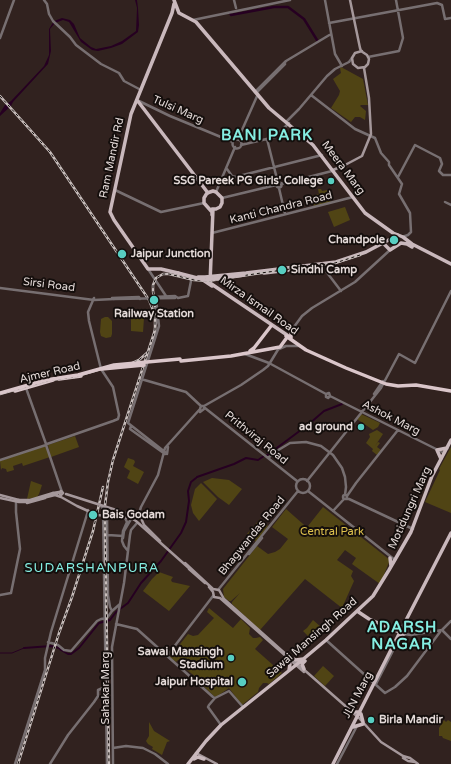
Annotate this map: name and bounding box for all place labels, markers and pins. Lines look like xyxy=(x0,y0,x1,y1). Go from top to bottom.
place label: SSG Pareek PG Girls' College xyxy=(173,174,323,188)
marker: SSG Pareek PG Girls' College xyxy=(326,176,336,186)
place label: Chandpole xyxy=(328,233,385,247)
marker: Chandpole xyxy=(388,234,400,246)
place label: Jaipur Junction xyxy=(131,247,210,261)
marker: Jaipur Junction xyxy=(116,248,128,260)
place label: Sindhi Camp xyxy=(291,263,357,277)
marker: Sindhi Camp xyxy=(276,264,288,276)
marker: Railway Station xyxy=(148,294,160,306)
place label: Railway Station xyxy=(114,307,194,321)
place label: ad ground xyxy=(299,420,353,434)
marker: ad ground xyxy=(356,422,366,432)
place label: Bais Godam xyxy=(102,508,165,522)
marker: Bais Godam xyxy=(87,509,99,521)
place label: Sawai Mansingh Stadium xyxy=(138,645,223,671)
marker: Sawai Mansingh Stadium xyxy=(226,653,236,663)
place label: Jaipur Hospital xyxy=(155,675,233,689)
marker: Jaipur Hospital xyxy=(236,676,248,688)
place label: Birla Mandir xyxy=(379,713,443,727)
marker: Birla Mandir xyxy=(366,715,376,725)

